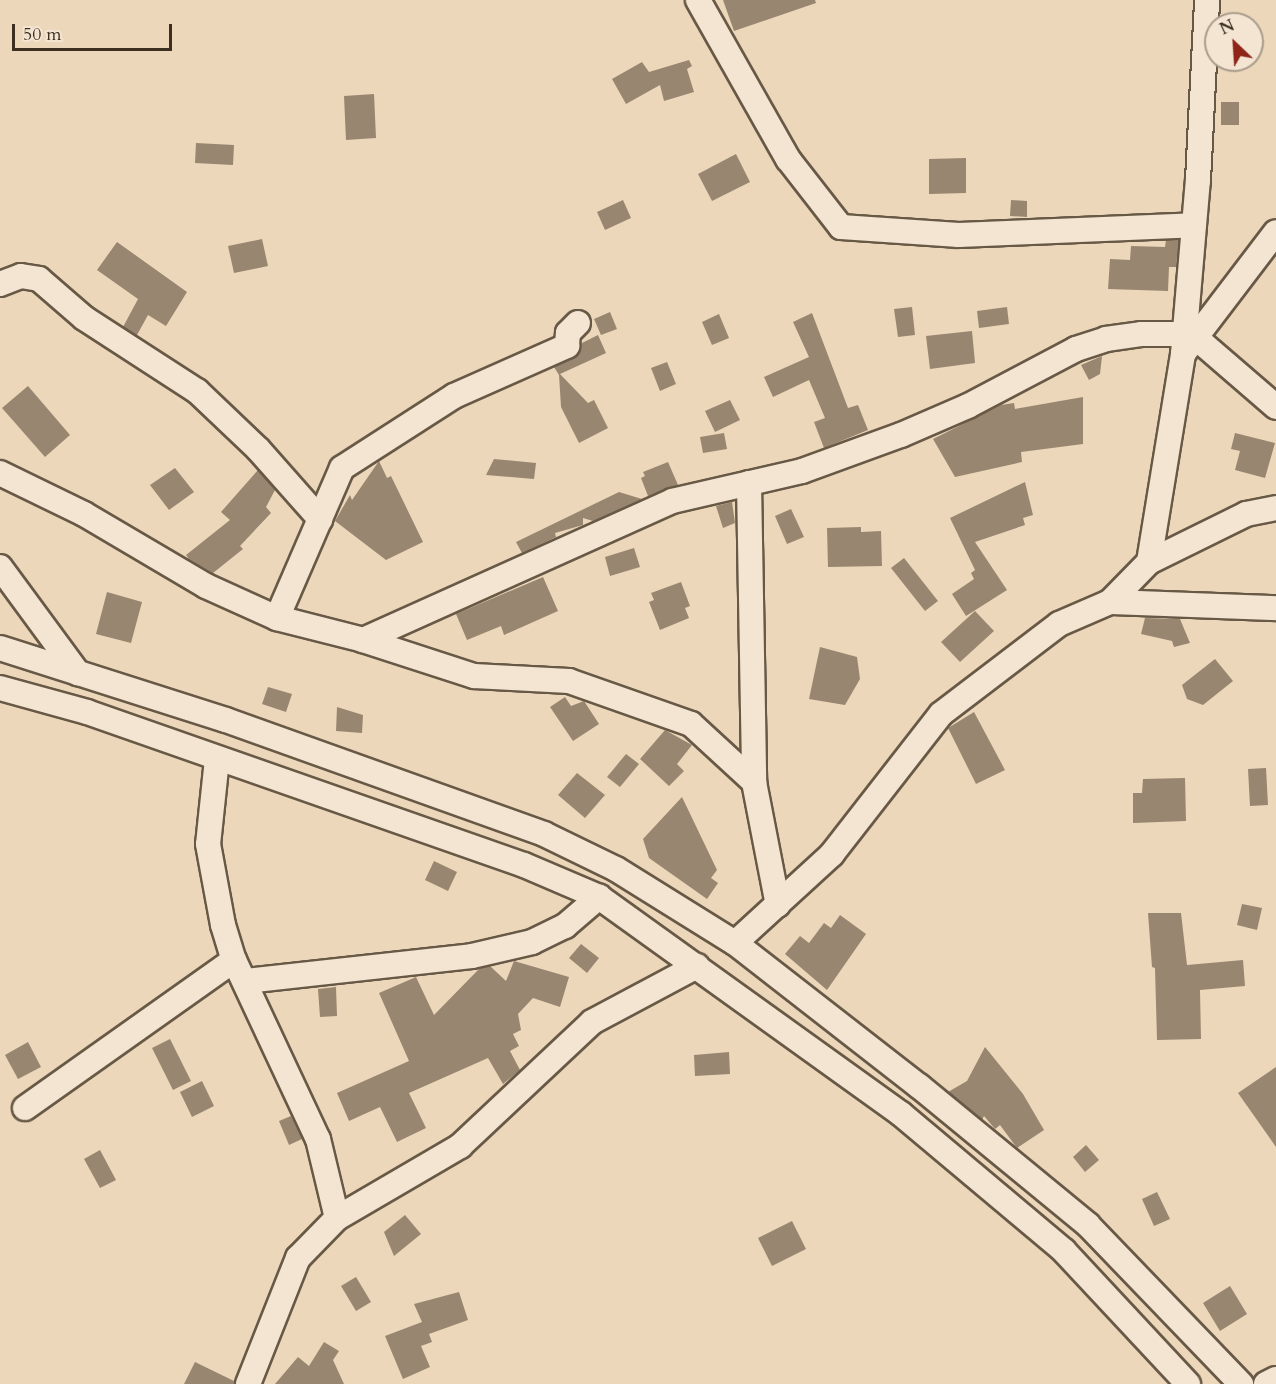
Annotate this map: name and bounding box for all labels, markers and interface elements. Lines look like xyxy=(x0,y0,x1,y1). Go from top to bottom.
scale bar xyxy=(15,12,176,50)
north arrow xyxy=(1204,12,1264,72)
text: N xyxy=(1216,15,1238,40)
text: 50 m xyxy=(23,22,62,47)

